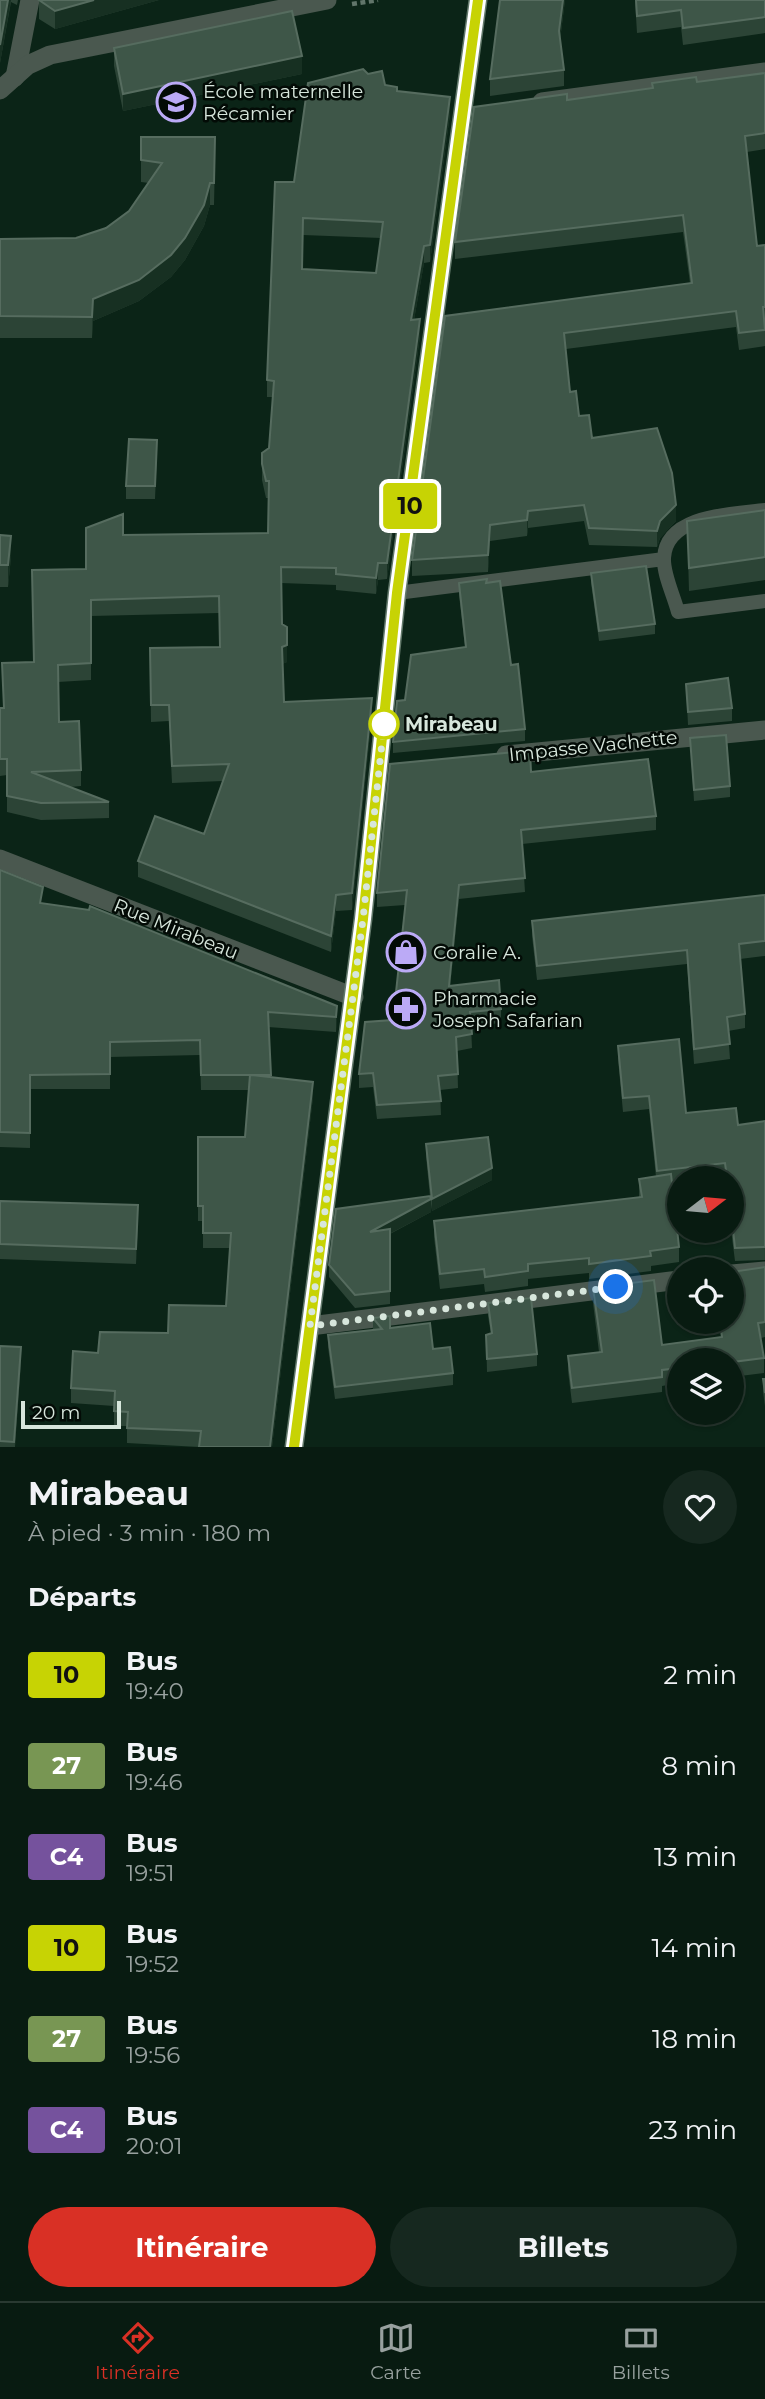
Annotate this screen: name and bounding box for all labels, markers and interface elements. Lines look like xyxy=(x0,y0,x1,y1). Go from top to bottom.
place label: École maternelle Récamier xyxy=(203,80,363,125)
school or university icon: École maternelle Récamier xyxy=(155,81,197,123)
line badge: 10 xyxy=(378,483,442,529)
text: 10 xyxy=(397,491,423,520)
marker: Mirabeau xyxy=(369,709,399,739)
place label: Mirabeau xyxy=(405,713,498,736)
street label: Impasse Vachette xyxy=(508,726,678,766)
street label: Rue Mirabeau xyxy=(110,894,242,964)
shop icon: Coralie A. xyxy=(385,931,427,973)
place label: Coralie A. xyxy=(433,941,521,964)
place label: Pharmacie Joseph Safarian xyxy=(432,987,583,1032)
pharmacy icon: Pharmacie Joseph Safarian xyxy=(385,988,427,1030)
north arrow xyxy=(667,1166,744,1242)
map controls xyxy=(667,1166,744,1425)
button: locate xyxy=(667,1257,744,1334)
your location xyxy=(598,1269,633,1304)
button: layers xyxy=(667,1348,744,1425)
scale bar xyxy=(21,1398,121,1430)
text: 20 m xyxy=(32,1401,80,1424)
button: heart xyxy=(663,1470,737,1544)
text: Mirabeau xyxy=(28,1473,189,1513)
text: À pied · 3 min · 180 m xyxy=(28,1519,271,1547)
text: Départs xyxy=(28,1581,136,1613)
text: Bus xyxy=(126,1645,178,1677)
text: 2 min xyxy=(663,1659,737,1691)
text: 10 xyxy=(54,1660,79,1689)
text: 19:40 xyxy=(126,1677,184,1705)
text: Bus xyxy=(126,1736,178,1768)
text: 8 min xyxy=(661,1750,737,1782)
text: 27 xyxy=(52,1751,81,1780)
text: 19:46 xyxy=(126,1768,182,1796)
text: Bus xyxy=(126,1827,178,1859)
text: 13 min xyxy=(654,1841,737,1873)
text: C4 xyxy=(50,1842,83,1871)
text: 19:51 xyxy=(126,1859,175,1887)
text: Bus xyxy=(126,1918,178,1950)
text: 14 min xyxy=(651,1932,737,1964)
text: 10 xyxy=(54,1933,79,1962)
text: 19:52 xyxy=(126,1950,179,1978)
text: Bus xyxy=(126,2009,178,2041)
text: 18 min xyxy=(652,2023,737,2055)
text: 27 xyxy=(52,2024,81,2053)
text: 19:56 xyxy=(126,2041,180,2069)
text: Bus xyxy=(126,2100,178,2132)
text: 23 min xyxy=(649,2114,737,2146)
text: C4 xyxy=(50,2115,83,2144)
text: 20:01 xyxy=(126,2132,183,2160)
button: Itinéraire xyxy=(28,2207,376,2287)
button: Billets xyxy=(390,2207,737,2287)
tab: Itinéraire xyxy=(95,2319,180,2384)
tab: Carte xyxy=(370,2319,422,2384)
tab: Billets xyxy=(612,2319,670,2384)

